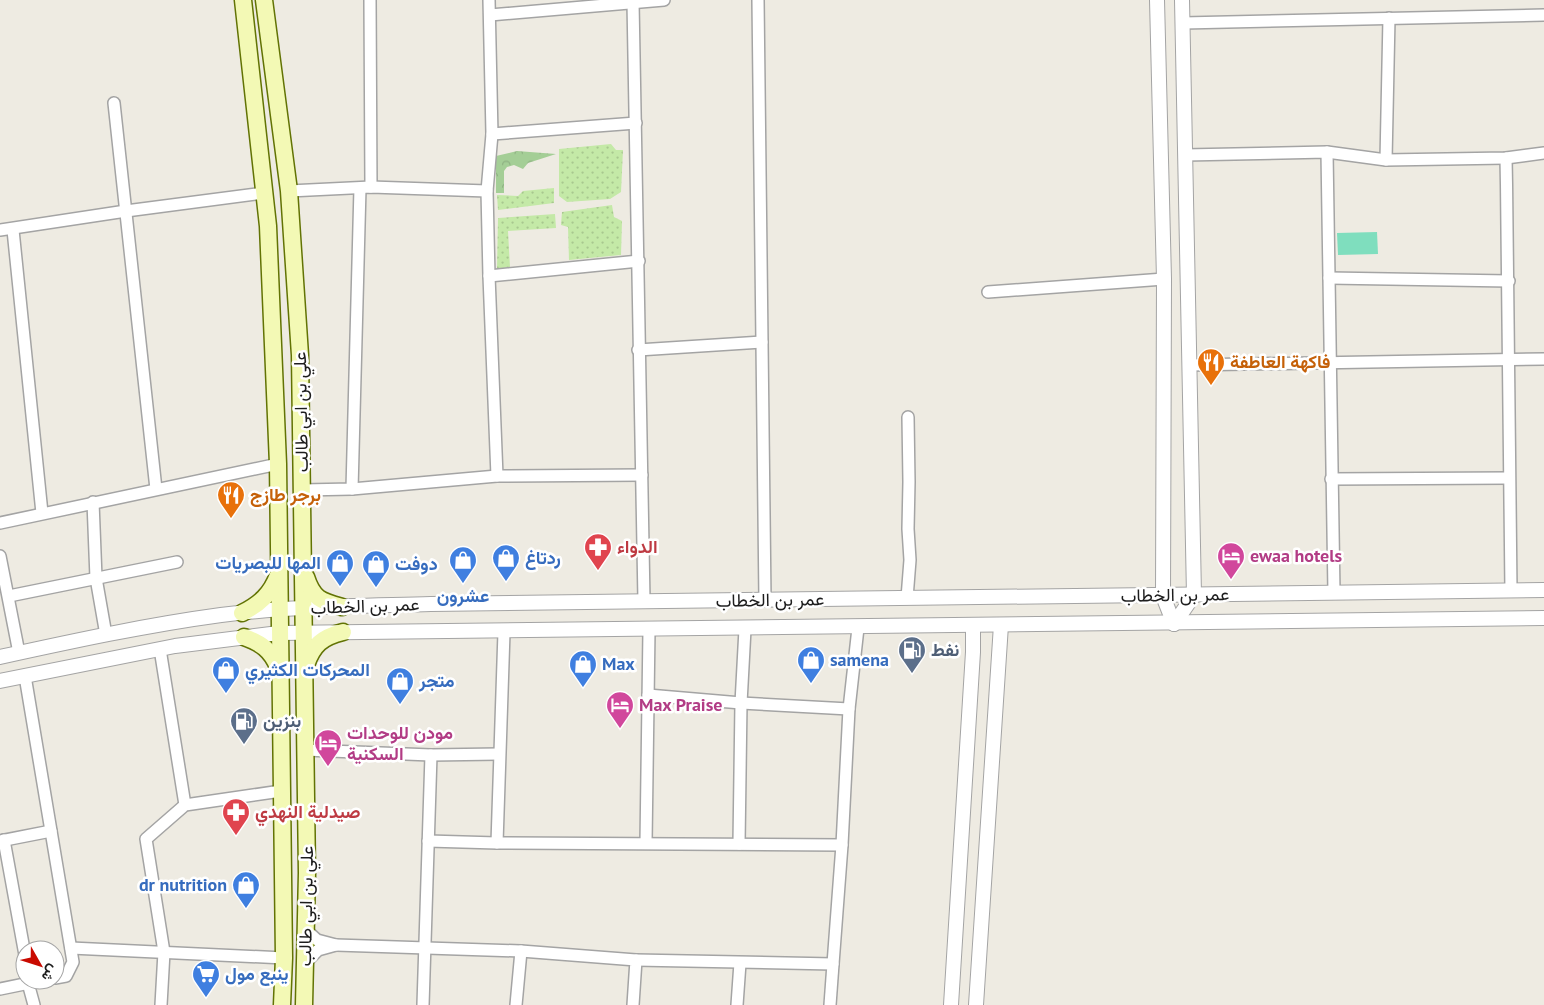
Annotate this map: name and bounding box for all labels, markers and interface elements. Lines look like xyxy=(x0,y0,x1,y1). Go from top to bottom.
restaurant icon: فاكهة العاطفة xyxy=(1196,347,1226,386)
place label: فاكهة العاطفة xyxy=(1230,350,1330,373)
street label: علي بن ابي طالب xyxy=(288,351,317,473)
restaurant icon: برجر طازج xyxy=(216,480,246,519)
place label: برجر طازج xyxy=(250,483,321,507)
pharmacy icon: الدواء xyxy=(583,532,613,571)
place label: الدواء xyxy=(617,535,658,558)
hotel icon: ewaa hotels xyxy=(1216,541,1246,580)
shop icon: ردتاغ xyxy=(491,543,521,582)
place label: ewaa hotels xyxy=(1250,544,1343,567)
shop icon: عشرون xyxy=(448,545,478,584)
place label: ردتاغ xyxy=(525,546,561,570)
shop icon: المها للبصريات xyxy=(325,548,355,587)
shop icon: دوفت xyxy=(361,549,391,588)
place label: المها للبصريات xyxy=(215,551,321,574)
place label: دوفت xyxy=(395,552,438,575)
street label: عمر بن الخطاب xyxy=(1120,582,1230,607)
place label: عشرون xyxy=(437,584,489,607)
street label: عمر بن الخطاب xyxy=(715,587,825,612)
street label: عمر بن الخطاب xyxy=(310,592,420,619)
fuel station icon: نفط xyxy=(897,635,927,674)
place label: نفط xyxy=(931,638,959,661)
shop icon: samena xyxy=(796,645,826,684)
place label: samena xyxy=(830,648,889,671)
shop icon: Max xyxy=(568,649,598,688)
place label: Max xyxy=(602,652,635,675)
shop icon: المحركات الكثيري xyxy=(211,655,241,694)
place label: المحركات الكثيري xyxy=(245,658,370,685)
shop icon: متجر xyxy=(385,666,415,705)
place label: متجر xyxy=(418,669,455,692)
hotel icon: Max Praise xyxy=(605,690,635,729)
place label: Max Praise xyxy=(639,693,722,716)
fuel station icon: بنزين xyxy=(229,706,259,745)
place label: بنزين xyxy=(263,709,301,732)
place label: مودن للوحدات السكنية xyxy=(347,721,453,765)
hotel icon: مودن للوحدات السكنية xyxy=(313,728,343,767)
pharmacy icon: صيدلية النهدي xyxy=(221,797,251,836)
place label: صيدلية النهدي xyxy=(255,800,360,827)
street label: علي بن ابي طالب xyxy=(293,845,322,967)
shop icon: dr nutrition xyxy=(231,870,261,909)
place label: dr nutrition xyxy=(139,873,227,896)
north arrow xyxy=(15,940,65,990)
supermarket icon: ينبع مول xyxy=(191,959,221,998)
text: ش xyxy=(38,961,62,986)
place label: ينبع مول xyxy=(225,962,289,986)

